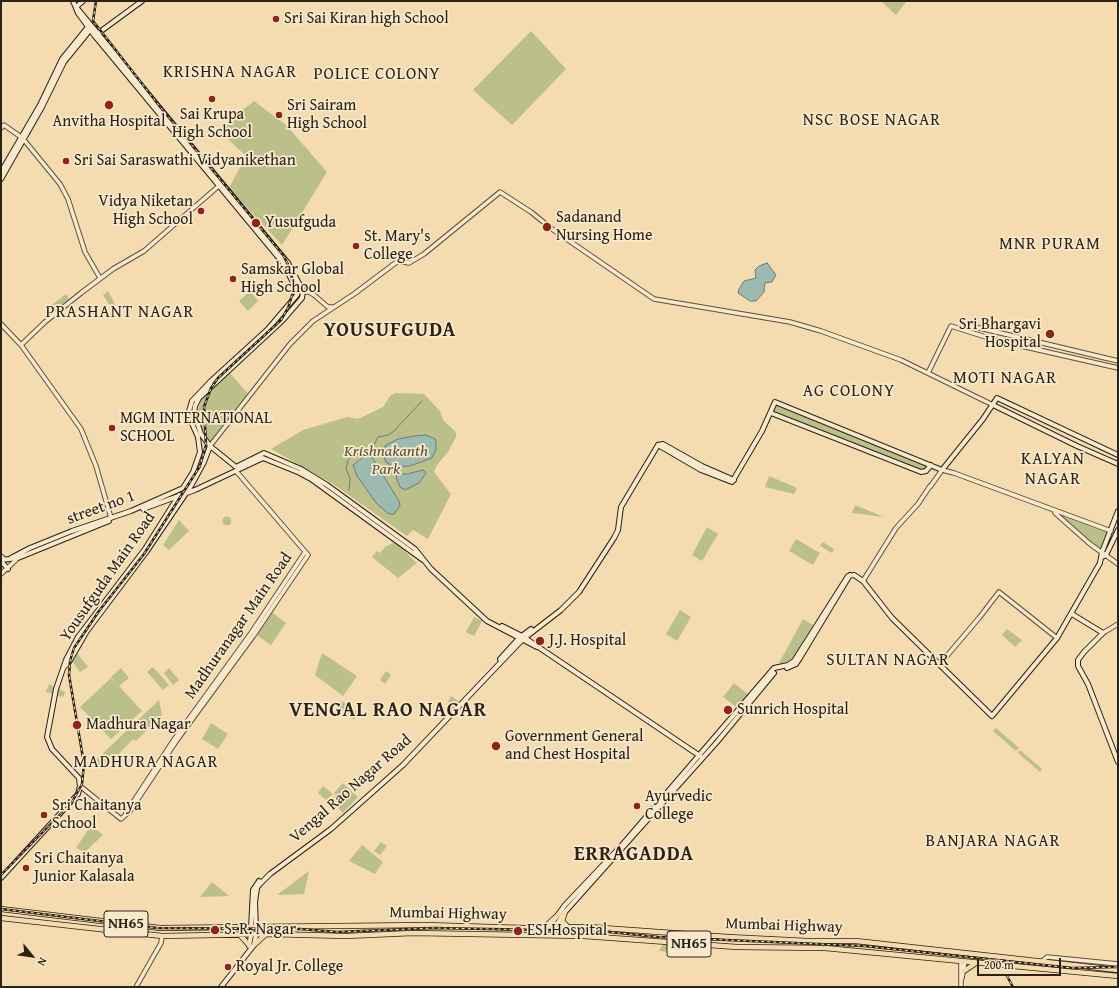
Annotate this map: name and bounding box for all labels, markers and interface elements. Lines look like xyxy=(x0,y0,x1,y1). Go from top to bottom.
place label: Sri Sai Kiran high School xyxy=(284,9,449,29)
marker: Sri Sai Kiran high School xyxy=(271,14,281,24)
district label: KRISHNA NAGAR xyxy=(163,63,297,83)
district label: POLICE COLONY xyxy=(313,65,441,85)
marker: Sai Krupa High School xyxy=(207,94,217,104)
place label: Sri Sairam High School xyxy=(287,96,367,134)
marker: Anvitha Hospital xyxy=(103,99,115,111)
place label: Sai Krupa High School xyxy=(172,105,252,143)
marker: Sri Sairam High School xyxy=(274,110,284,120)
district label: NSC BOSE NAGAR xyxy=(803,111,941,131)
place label: Anvitha Hospital xyxy=(53,112,165,132)
place label: Sri Sai Saraswathi Vidyanikethan xyxy=(74,151,296,171)
marker: Sri Sai Saraswathi Vidyanikethan xyxy=(61,156,71,166)
place label: Vidya Niketan High School xyxy=(98,192,193,230)
marker: Vidya Niketan High School xyxy=(196,206,206,216)
place label: Sadanand Nursing Home xyxy=(556,208,652,246)
place label: Yusufguda xyxy=(265,213,336,233)
marker: Yusufguda xyxy=(250,217,262,229)
marker: Sadanand Nursing Home xyxy=(541,221,553,233)
place label: St. Mary's College xyxy=(364,227,431,265)
district label: MNR PURAM xyxy=(999,235,1101,255)
marker: St. Mary's College xyxy=(351,241,361,251)
place label: Samskar Global High School xyxy=(241,260,344,298)
marker: Samskar Global High School xyxy=(228,274,238,284)
district label: PRASHANT NAGAR xyxy=(46,303,194,323)
place label: Sri Bhargavi Hospital xyxy=(959,315,1041,353)
district label: YOUSUFGUDA xyxy=(324,319,456,343)
marker: Sri Bhargavi Hospital xyxy=(1044,328,1056,340)
district label: MOTI NAGAR xyxy=(953,369,1057,389)
district label: AG COLONY xyxy=(803,382,895,402)
place label: MGM INTERNATIONAL SCHOOL xyxy=(120,409,272,447)
marker: MGM INTERNATIONAL SCHOOL xyxy=(107,423,117,433)
park label: Krishnakanth Park xyxy=(344,442,428,480)
district label: KALYAN NAGAR xyxy=(1021,450,1085,490)
street label: street no 1 xyxy=(64,487,138,529)
street label: Yousufguda Main Road xyxy=(56,509,160,645)
street label: Madhuranagar Main Road xyxy=(181,549,297,703)
place label: J.J. Hospital xyxy=(549,631,626,651)
marker: J.J. Hospital xyxy=(534,635,546,647)
district label: SULTAN NAGAR xyxy=(826,651,950,671)
district label: VENGAL RAO NAGAR xyxy=(289,699,487,723)
place label: Sunrich Hospital xyxy=(737,700,849,720)
marker: Sunrich Hospital xyxy=(722,704,734,716)
place label: Madhura Nagar xyxy=(86,715,191,735)
marker: Madhura Nagar xyxy=(71,719,83,731)
place label: Government General and Chest Hospital xyxy=(505,727,644,765)
street label: Vengal Rao Nagar Road xyxy=(286,731,416,847)
marker: Government General and Chest Hospital xyxy=(490,740,502,752)
district label: MADHURA NAGAR xyxy=(73,753,219,773)
place label: Ayurvedic College xyxy=(645,787,712,825)
place label: Sri Chaitanya School xyxy=(52,796,142,834)
marker: Ayurvedic College xyxy=(632,801,642,811)
marker: Sri Chaitanya School xyxy=(39,810,49,820)
district label: BANJARA NAGAR xyxy=(926,832,1060,852)
district label: ERRAGADDA xyxy=(574,843,694,867)
place label: Sri Chaitanya Junior Kalasala xyxy=(34,849,135,887)
marker: Sri Chaitanya Junior Kalasala xyxy=(21,863,31,873)
street label: Mumbai Highway xyxy=(389,903,507,925)
road number: NH65 xyxy=(104,911,148,937)
street label: Mumbai Highway xyxy=(725,914,843,938)
place label: S. R. Nagar xyxy=(224,920,296,940)
place label: ESI Hospital xyxy=(527,921,607,941)
marker: S. R. Nagar xyxy=(209,924,221,936)
marker: ESI Hospital xyxy=(512,925,524,937)
road number: NH65 xyxy=(667,931,711,957)
north arrow xyxy=(12,936,52,976)
scale bar xyxy=(979,950,1063,976)
text: N xyxy=(34,955,51,969)
text: 200 m xyxy=(984,956,1014,973)
place label: Royal Jr. College xyxy=(236,957,343,977)
marker: Royal Jr. College xyxy=(223,962,233,972)

